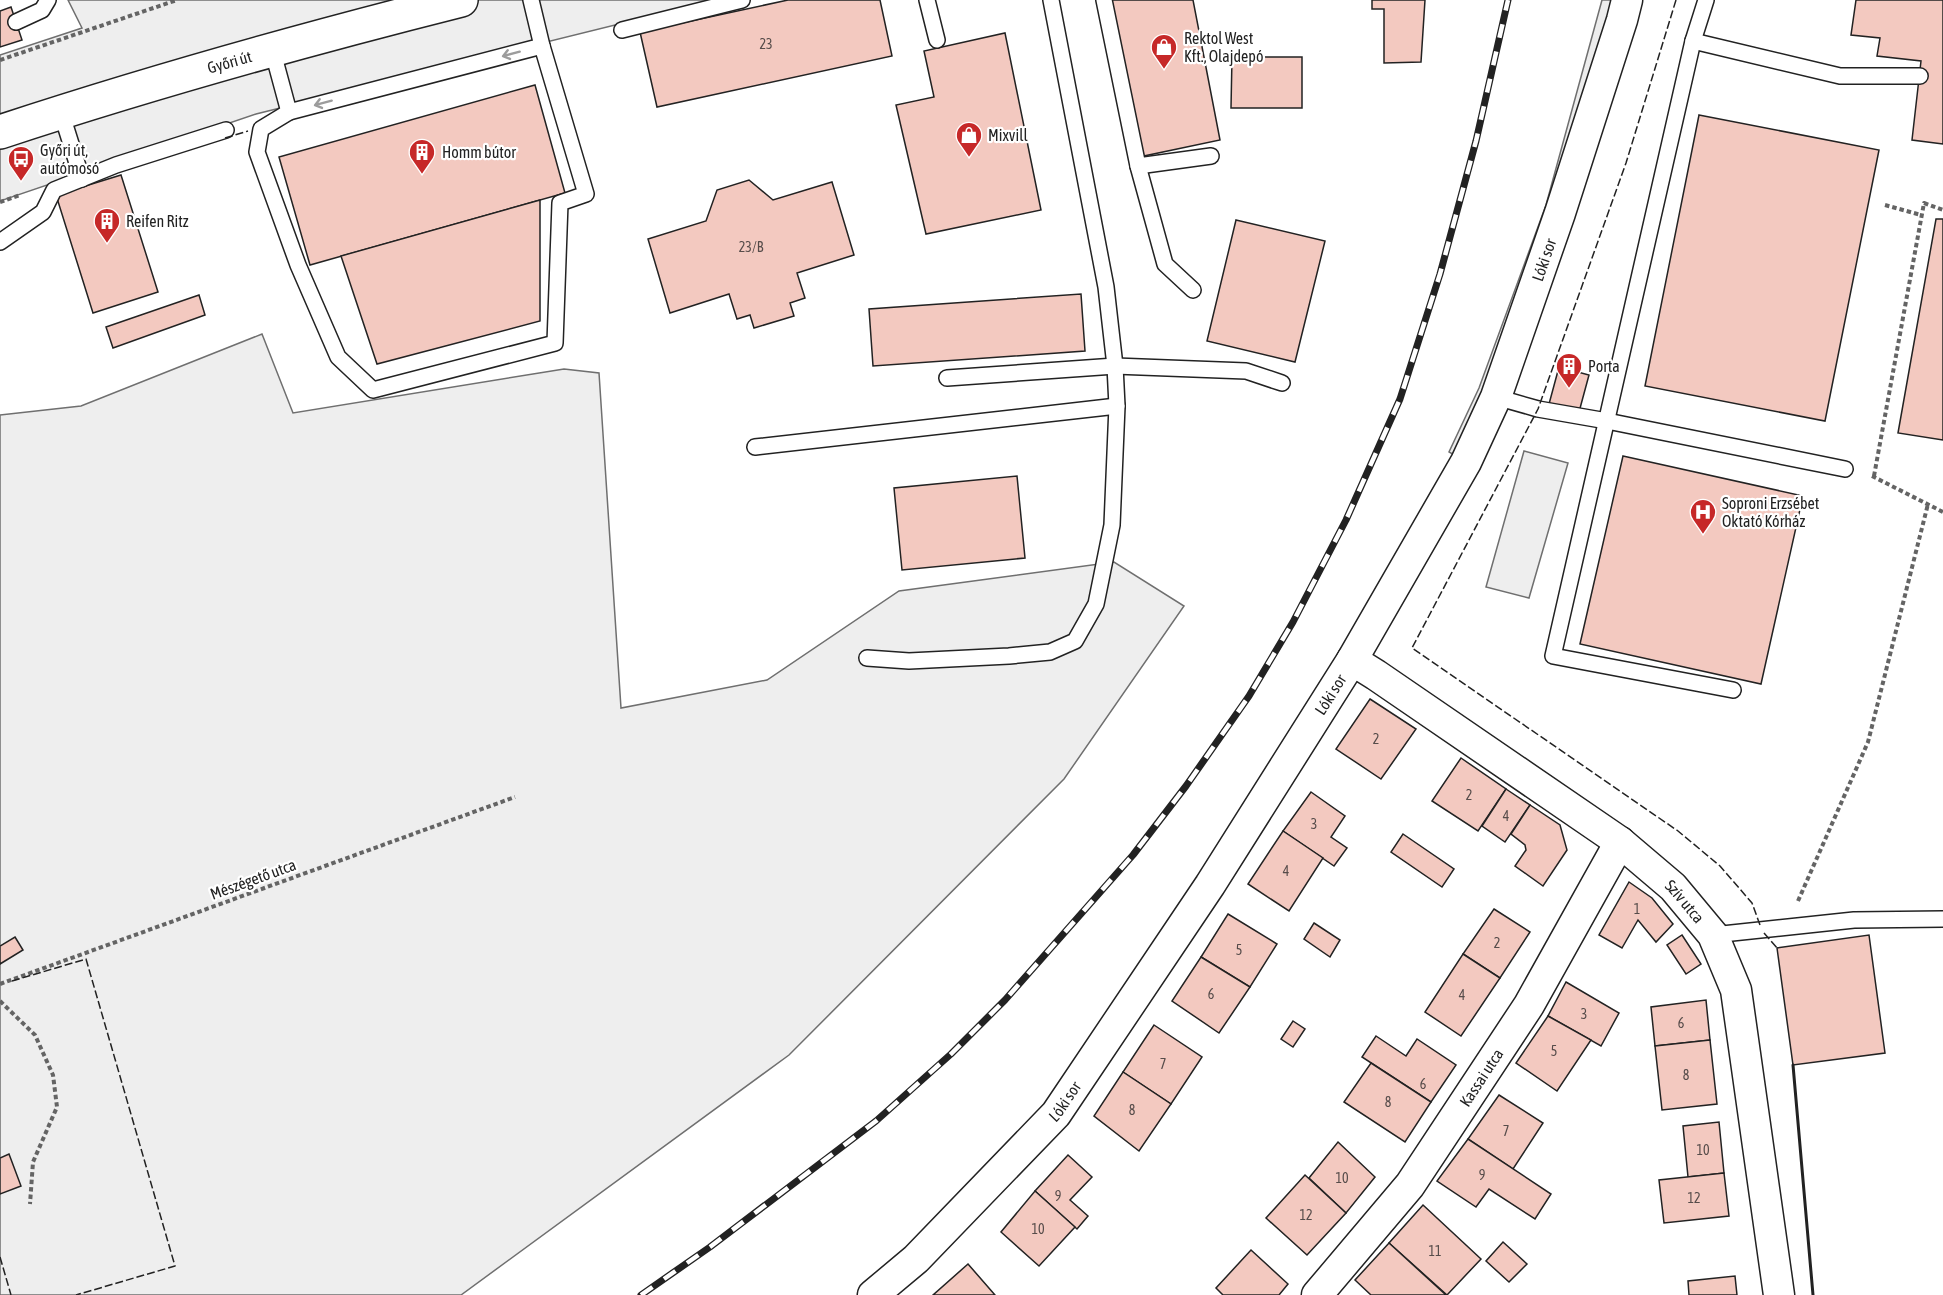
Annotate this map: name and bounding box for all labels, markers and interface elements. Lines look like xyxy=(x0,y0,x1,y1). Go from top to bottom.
place label: Rektol West Kft., Olajdepó xyxy=(1184,29,1263,66)
shop icon: Rektol West Kft., Olajdepó xyxy=(1149,32,1179,70)
house number: 23 xyxy=(759,36,773,52)
street label: Győri út xyxy=(205,47,254,77)
one-way arrow xyxy=(502,49,521,60)
one-way arrow xyxy=(314,98,333,110)
shop icon: Mixvill xyxy=(954,120,984,158)
place label: Mixvill xyxy=(988,126,1028,144)
building icon: Homm bútor xyxy=(407,137,437,175)
place label: Győri út, autómosó xyxy=(40,141,99,177)
place label: Homm bútor xyxy=(442,143,516,161)
bus stop icon: Győri út, autómosó xyxy=(6,144,36,182)
building icon: Reifen Ritz xyxy=(92,206,122,244)
place label: Reifen Ritz xyxy=(126,212,189,230)
street label: Lóki sor xyxy=(1528,236,1560,284)
house number: 23/B xyxy=(739,239,764,255)
building icon: Porta xyxy=(1554,351,1584,389)
place label: Porta xyxy=(1588,357,1620,375)
place label: Soproni Erzsébet Oktató Kórház xyxy=(1722,494,1820,530)
hospital icon: Soproni Erzsébet Oktató Kórház xyxy=(1688,497,1718,535)
street label: Lóki sor xyxy=(1311,671,1350,718)
house number: 2 xyxy=(1373,731,1379,747)
house number: 2 xyxy=(1466,787,1472,803)
house number: 4 xyxy=(1503,808,1510,824)
house number: 3 xyxy=(1311,816,1317,832)
street label: Mészégető utca xyxy=(208,855,299,904)
house number: 4 xyxy=(1283,863,1290,879)
street label: Szív utca xyxy=(1662,876,1708,926)
house number: 1 xyxy=(1634,901,1640,917)
house number: 2 xyxy=(1494,935,1500,951)
house number: 5 xyxy=(1236,942,1242,958)
house number: 6 xyxy=(1208,986,1215,1002)
house number: 4 xyxy=(1459,987,1466,1003)
house number: 3 xyxy=(1581,1006,1587,1022)
house number: 6 xyxy=(1678,1015,1685,1031)
house number: 5 xyxy=(1551,1043,1557,1059)
street label: Kassai utca xyxy=(1456,1045,1507,1110)
house number: 7 xyxy=(1160,1056,1166,1072)
house number: 8 xyxy=(1683,1067,1690,1083)
house number: 6 xyxy=(1420,1076,1427,1092)
street label: Lóki sor xyxy=(1045,1078,1084,1125)
house number: 8 xyxy=(1385,1094,1392,1110)
house number: 8 xyxy=(1129,1102,1136,1118)
house number: 7 xyxy=(1503,1123,1509,1139)
house number: 10 xyxy=(1696,1142,1710,1158)
house number: 9 xyxy=(1479,1167,1485,1183)
house number: 10 xyxy=(1335,1170,1349,1186)
house number: 9 xyxy=(1055,1188,1061,1204)
house number: 12 xyxy=(1687,1190,1701,1206)
house number: 12 xyxy=(1299,1207,1313,1223)
house number: 10 xyxy=(1031,1221,1045,1237)
house number: 11 xyxy=(1428,1243,1442,1259)

